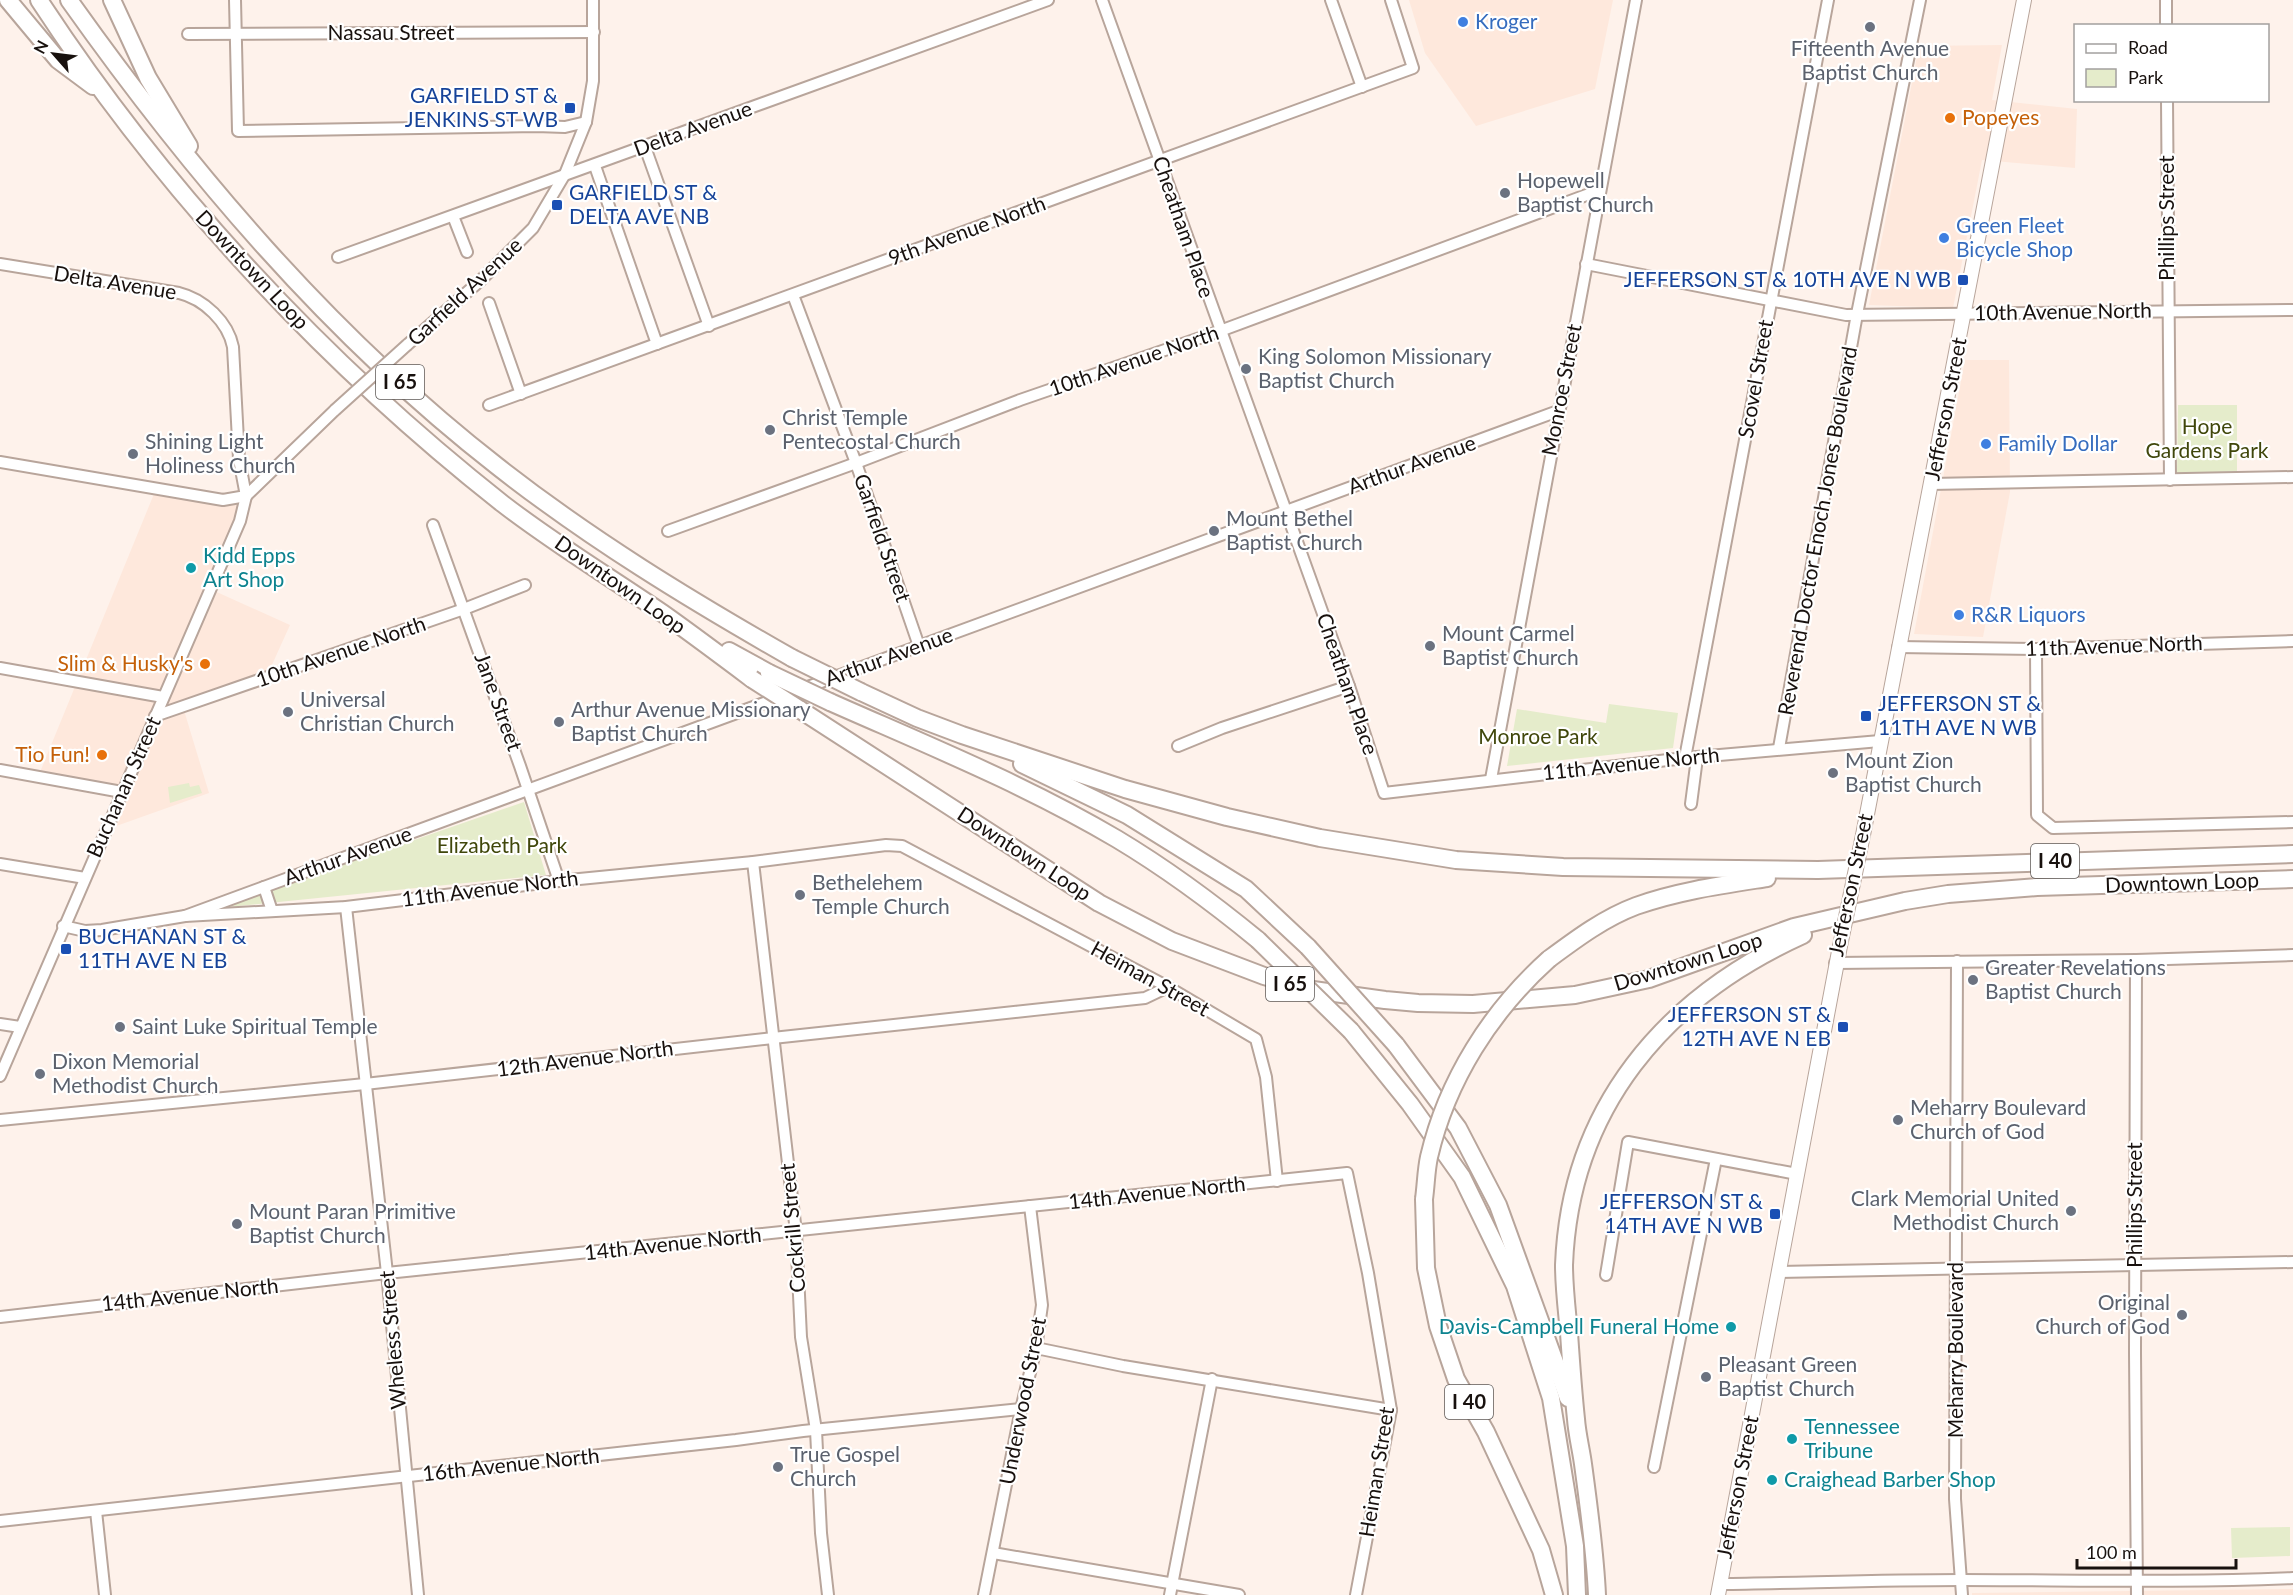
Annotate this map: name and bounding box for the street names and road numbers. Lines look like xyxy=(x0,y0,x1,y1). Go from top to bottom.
street label: Nassau Street xyxy=(327,19,455,44)
street label: Delta Avenue xyxy=(630,95,755,161)
street label: Cheatham Place xyxy=(1148,152,1220,301)
street label: Phillips Street xyxy=(2153,155,2178,281)
street label: 9th Avenue North xyxy=(884,190,1049,270)
street label: Downtown Loop xyxy=(191,204,315,334)
street label: Garfield Avenue xyxy=(402,232,526,350)
street label: Delta Avenue xyxy=(52,259,178,304)
street label: 10th Avenue North xyxy=(1974,296,2152,325)
street label: Scovel Street xyxy=(1732,317,1777,440)
street label: 10th Avenue North xyxy=(1045,319,1222,400)
street label: Monroe Street xyxy=(1536,321,1586,458)
street label: Jefferson Street xyxy=(1918,335,1971,482)
street label: Reverend Doctor Enoch Jones Boulevard xyxy=(1772,344,1861,717)
road number: I 65 xyxy=(376,365,424,399)
street label: Arthur Avenue xyxy=(1344,429,1479,498)
street label: Garfield Street xyxy=(850,470,917,605)
street label: Downtown Loop xyxy=(551,529,691,638)
street label: Cheatham Place xyxy=(1312,609,1384,758)
street label: 10th Avenue North xyxy=(252,610,429,691)
street label: Arthur Avenue xyxy=(821,621,956,690)
street label: 11th Avenue North xyxy=(2025,629,2203,660)
street label: Jane Street xyxy=(470,649,529,754)
street label: Buchanan Street xyxy=(80,712,165,861)
street label: 11th Avenue North xyxy=(1541,741,1721,784)
street label: Downtown Loop xyxy=(953,800,1096,905)
street label: Jefferson Street xyxy=(1822,811,1877,958)
street label: Arthur Avenue xyxy=(280,820,415,889)
road number: I 40 xyxy=(2031,844,2079,878)
street label: 11th Avenue North xyxy=(400,864,580,911)
street label: Downtown Loop xyxy=(2105,866,2259,897)
street label: Downtown Loop xyxy=(1610,926,1765,995)
street label: Heiman Street xyxy=(1087,935,1215,1021)
road number: I 65 xyxy=(1266,967,1314,1001)
street label: 12th Avenue North xyxy=(495,1034,675,1081)
street label: Phillips Street xyxy=(2121,1142,2146,1268)
street label: Cockrill Street xyxy=(773,1162,810,1294)
street label: 14th Avenue North xyxy=(1067,1170,1247,1213)
street label: 14th Avenue North xyxy=(583,1221,763,1264)
street label: Meharry Boulevard xyxy=(1942,1262,1967,1438)
street label: Wheless Street xyxy=(373,1269,410,1411)
street label: 14th Avenue North xyxy=(100,1272,280,1315)
street label: Underwood Street xyxy=(993,1314,1050,1487)
road number: I 40 xyxy=(1445,1385,1493,1419)
street label: Heiman Street xyxy=(1353,1404,1398,1539)
street label: Jefferson Street xyxy=(1710,1413,1763,1560)
street label: 16th Avenue North xyxy=(421,1442,601,1485)

